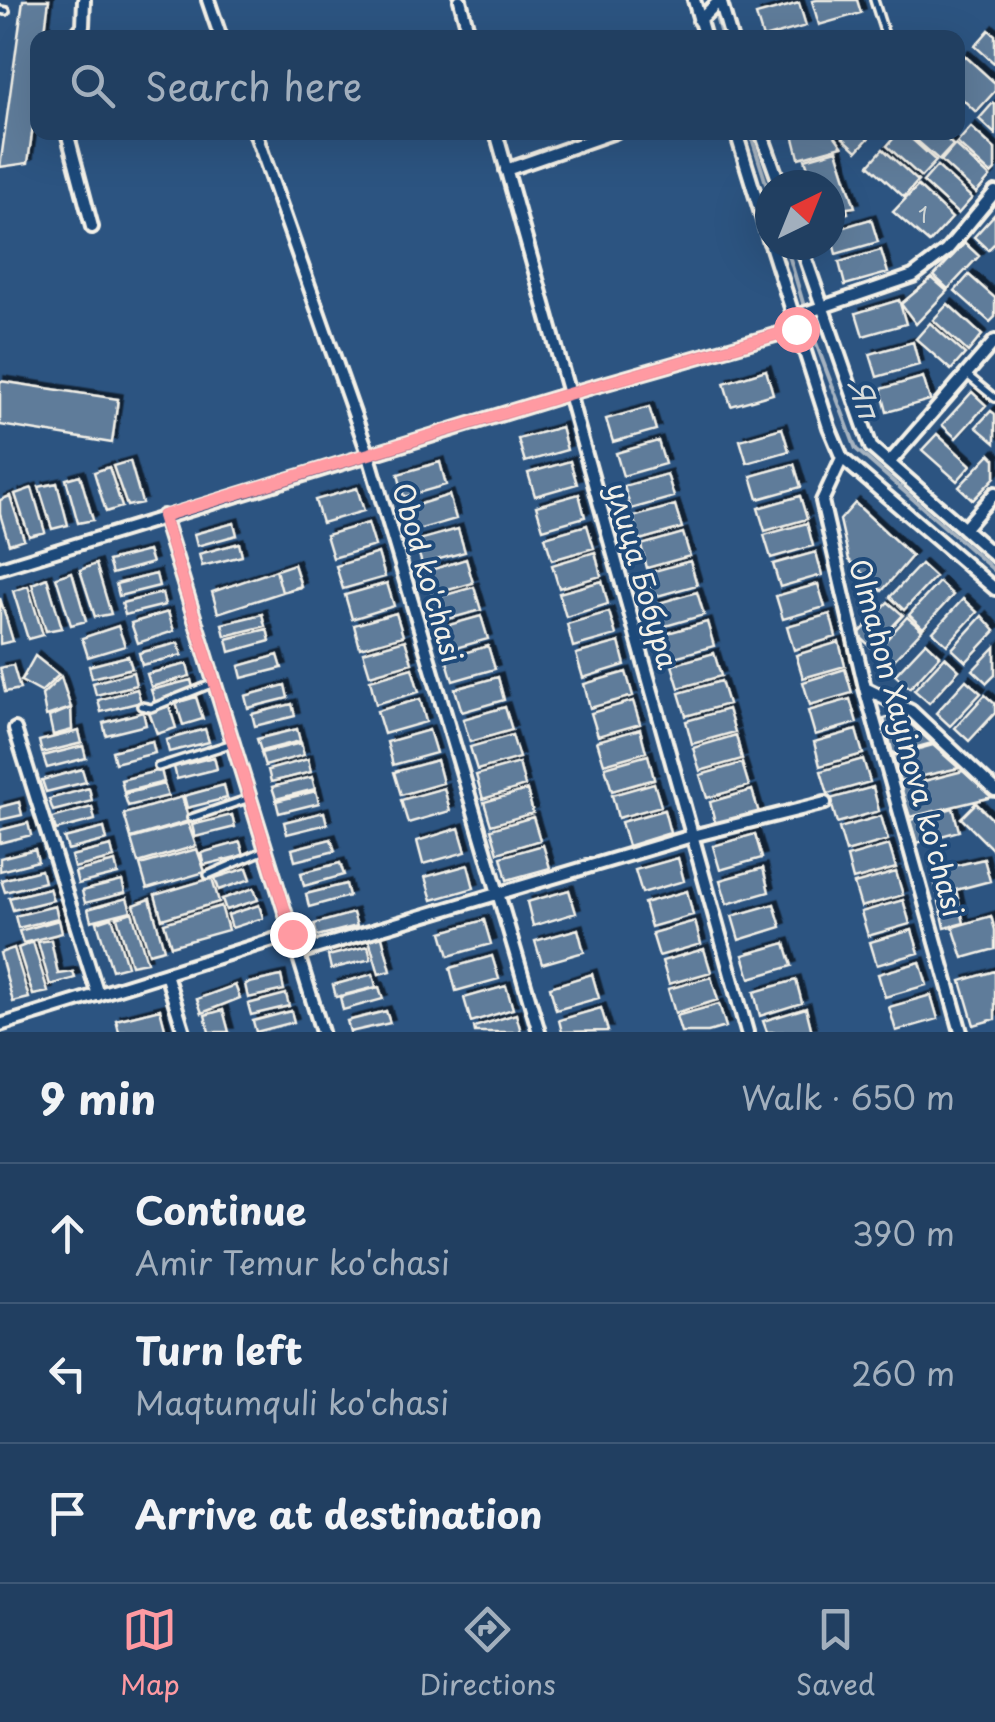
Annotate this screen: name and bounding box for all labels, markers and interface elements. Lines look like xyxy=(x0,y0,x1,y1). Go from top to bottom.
search box xyxy=(30,30,965,140)
text: Search here xyxy=(145,57,362,114)
icon: search xyxy=(65,58,120,113)
north arrow xyxy=(755,170,845,260)
house number: 1 xyxy=(918,197,928,230)
route start xyxy=(774,307,820,353)
water label: Яп xyxy=(838,372,894,426)
street label: улица Бобура xyxy=(596,477,691,674)
street label: Obod ko'chasi xyxy=(382,478,475,668)
street label: Olmahon Xayinova ko'chasi xyxy=(839,554,976,921)
route end xyxy=(270,912,316,958)
text: 9 min xyxy=(40,1066,156,1129)
text: Walk · 650 m xyxy=(741,1073,955,1121)
text: Continue xyxy=(135,1181,306,1238)
icon: ahead xyxy=(40,1206,95,1261)
text: 390 m xyxy=(852,1209,955,1257)
text: Amir Temur ko'chasi xyxy=(135,1238,450,1286)
text: Turn left xyxy=(135,1321,303,1378)
icon: left xyxy=(40,1346,95,1401)
text: 260 m xyxy=(851,1349,955,1397)
text: Maqtumquli ko'chasi xyxy=(135,1378,449,1426)
text: Arrive at destination xyxy=(135,1485,543,1542)
icon: arrive xyxy=(40,1486,95,1541)
tab: Map xyxy=(120,1602,180,1705)
tab: Directions xyxy=(420,1602,556,1705)
tab: Saved xyxy=(796,1602,875,1705)

